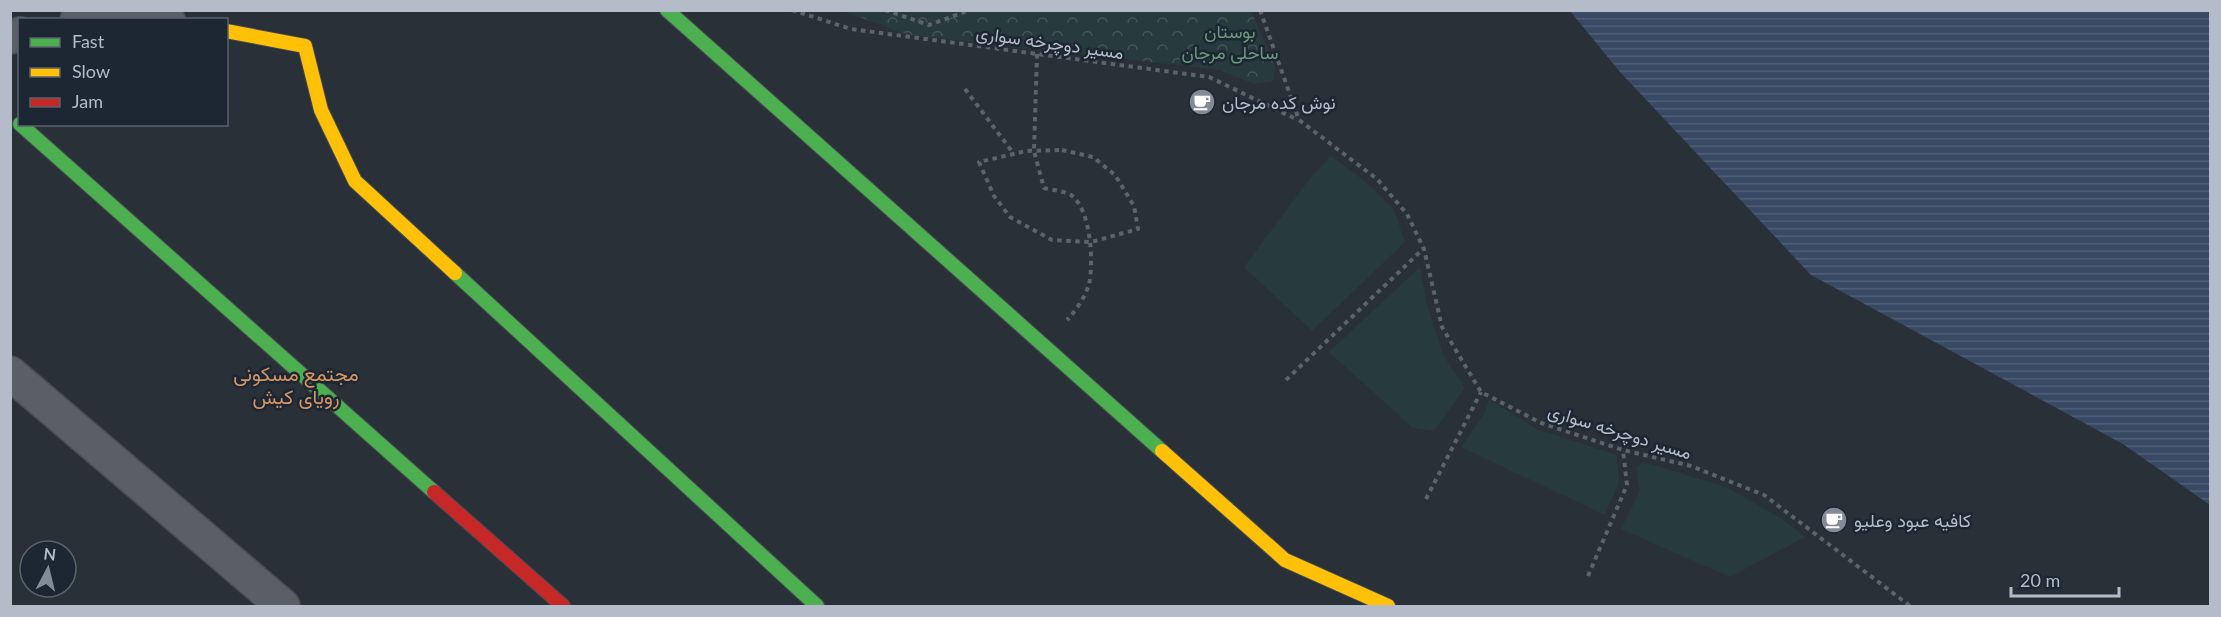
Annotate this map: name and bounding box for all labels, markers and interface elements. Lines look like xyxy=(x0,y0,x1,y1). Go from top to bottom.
legend xyxy=(18,18,228,126)
park label: بوستان ساحلی مرجان xyxy=(1181,20,1279,64)
street label: مسیر دوچرخه سواری xyxy=(974,21,1125,65)
text: Fast xyxy=(72,30,105,52)
text: Slow xyxy=(72,60,110,82)
cafe icon: نوش کده مرجان xyxy=(1187,87,1217,117)
text: Jam xyxy=(72,90,103,112)
place label: نوش کده مرجان xyxy=(1222,91,1336,114)
district label: مجتمع مسکونی رویای کیش xyxy=(233,361,359,410)
street label: مسیر دوچرخه سواری xyxy=(1545,399,1694,465)
cafe icon: کافیه عبود وعلیو xyxy=(1819,505,1849,535)
place label: کافیه عبود وعلیو xyxy=(1854,509,1971,532)
north arrow xyxy=(18,539,78,599)
text: N xyxy=(43,543,57,564)
scale bar xyxy=(2011,560,2119,598)
text: 20 m xyxy=(2020,569,2060,591)

